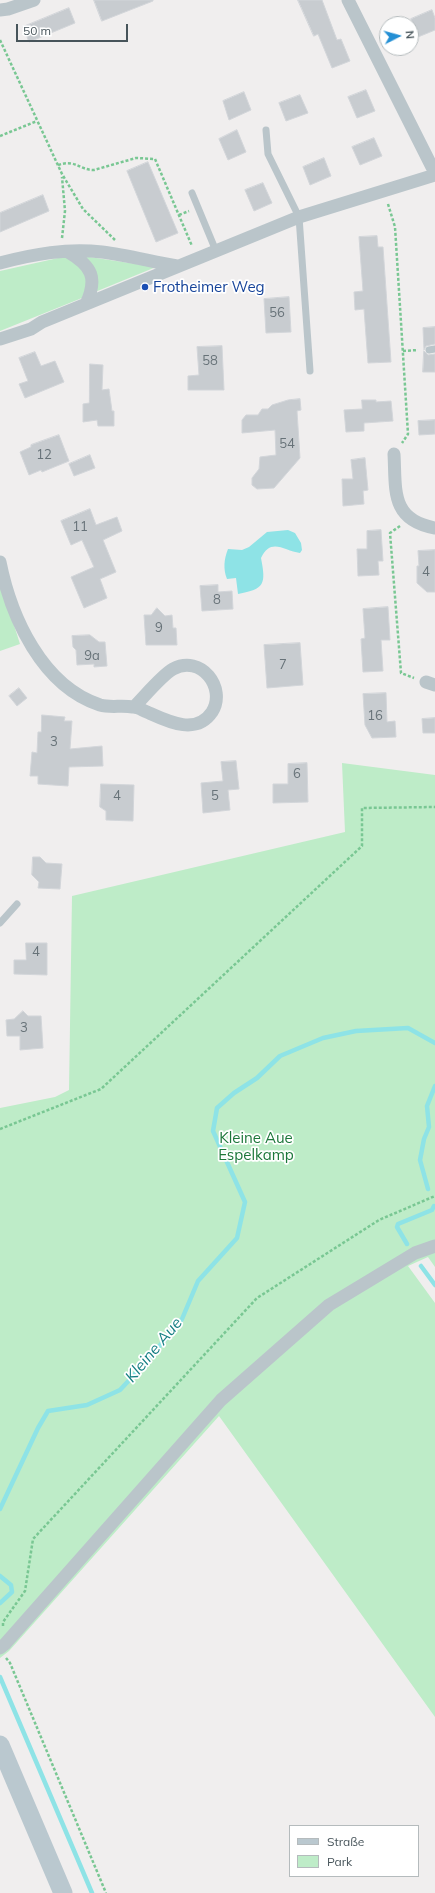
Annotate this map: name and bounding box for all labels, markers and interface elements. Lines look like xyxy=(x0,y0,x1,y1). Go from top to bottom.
scale bar xyxy=(18,16,130,42)
north arrow xyxy=(379,16,419,56)
text: 50 m xyxy=(23,23,51,38)
text: N xyxy=(403,30,417,40)
place label: Frotheimer Weg xyxy=(153,278,265,296)
marker: Frotheimer Weg xyxy=(140,282,150,292)
house number: 56 xyxy=(269,305,285,321)
house number: 58 xyxy=(202,353,218,369)
house number: 54 xyxy=(279,436,295,452)
house number: 12 xyxy=(36,447,52,463)
house number: 11 xyxy=(72,519,88,535)
house number: 4 xyxy=(422,564,430,580)
house number: 8 xyxy=(213,592,221,608)
house number: 9 xyxy=(155,620,163,636)
house number: 9a xyxy=(84,648,100,664)
house number: 7 xyxy=(279,657,287,673)
house number: 16 xyxy=(367,708,383,724)
house number: 3 xyxy=(50,734,58,750)
house number: 6 xyxy=(293,766,301,782)
house number: 4 xyxy=(113,788,121,804)
house number: 5 xyxy=(211,788,219,804)
house number: 4 xyxy=(32,944,40,960)
house number: 3 xyxy=(20,1020,28,1036)
park label: Kleine Aue Espelkamp xyxy=(218,1129,294,1164)
water label: Kleine Aue xyxy=(121,1314,187,1386)
legend xyxy=(289,1825,419,1877)
text: Straße xyxy=(327,1834,364,1849)
text: Park xyxy=(327,1854,352,1869)

